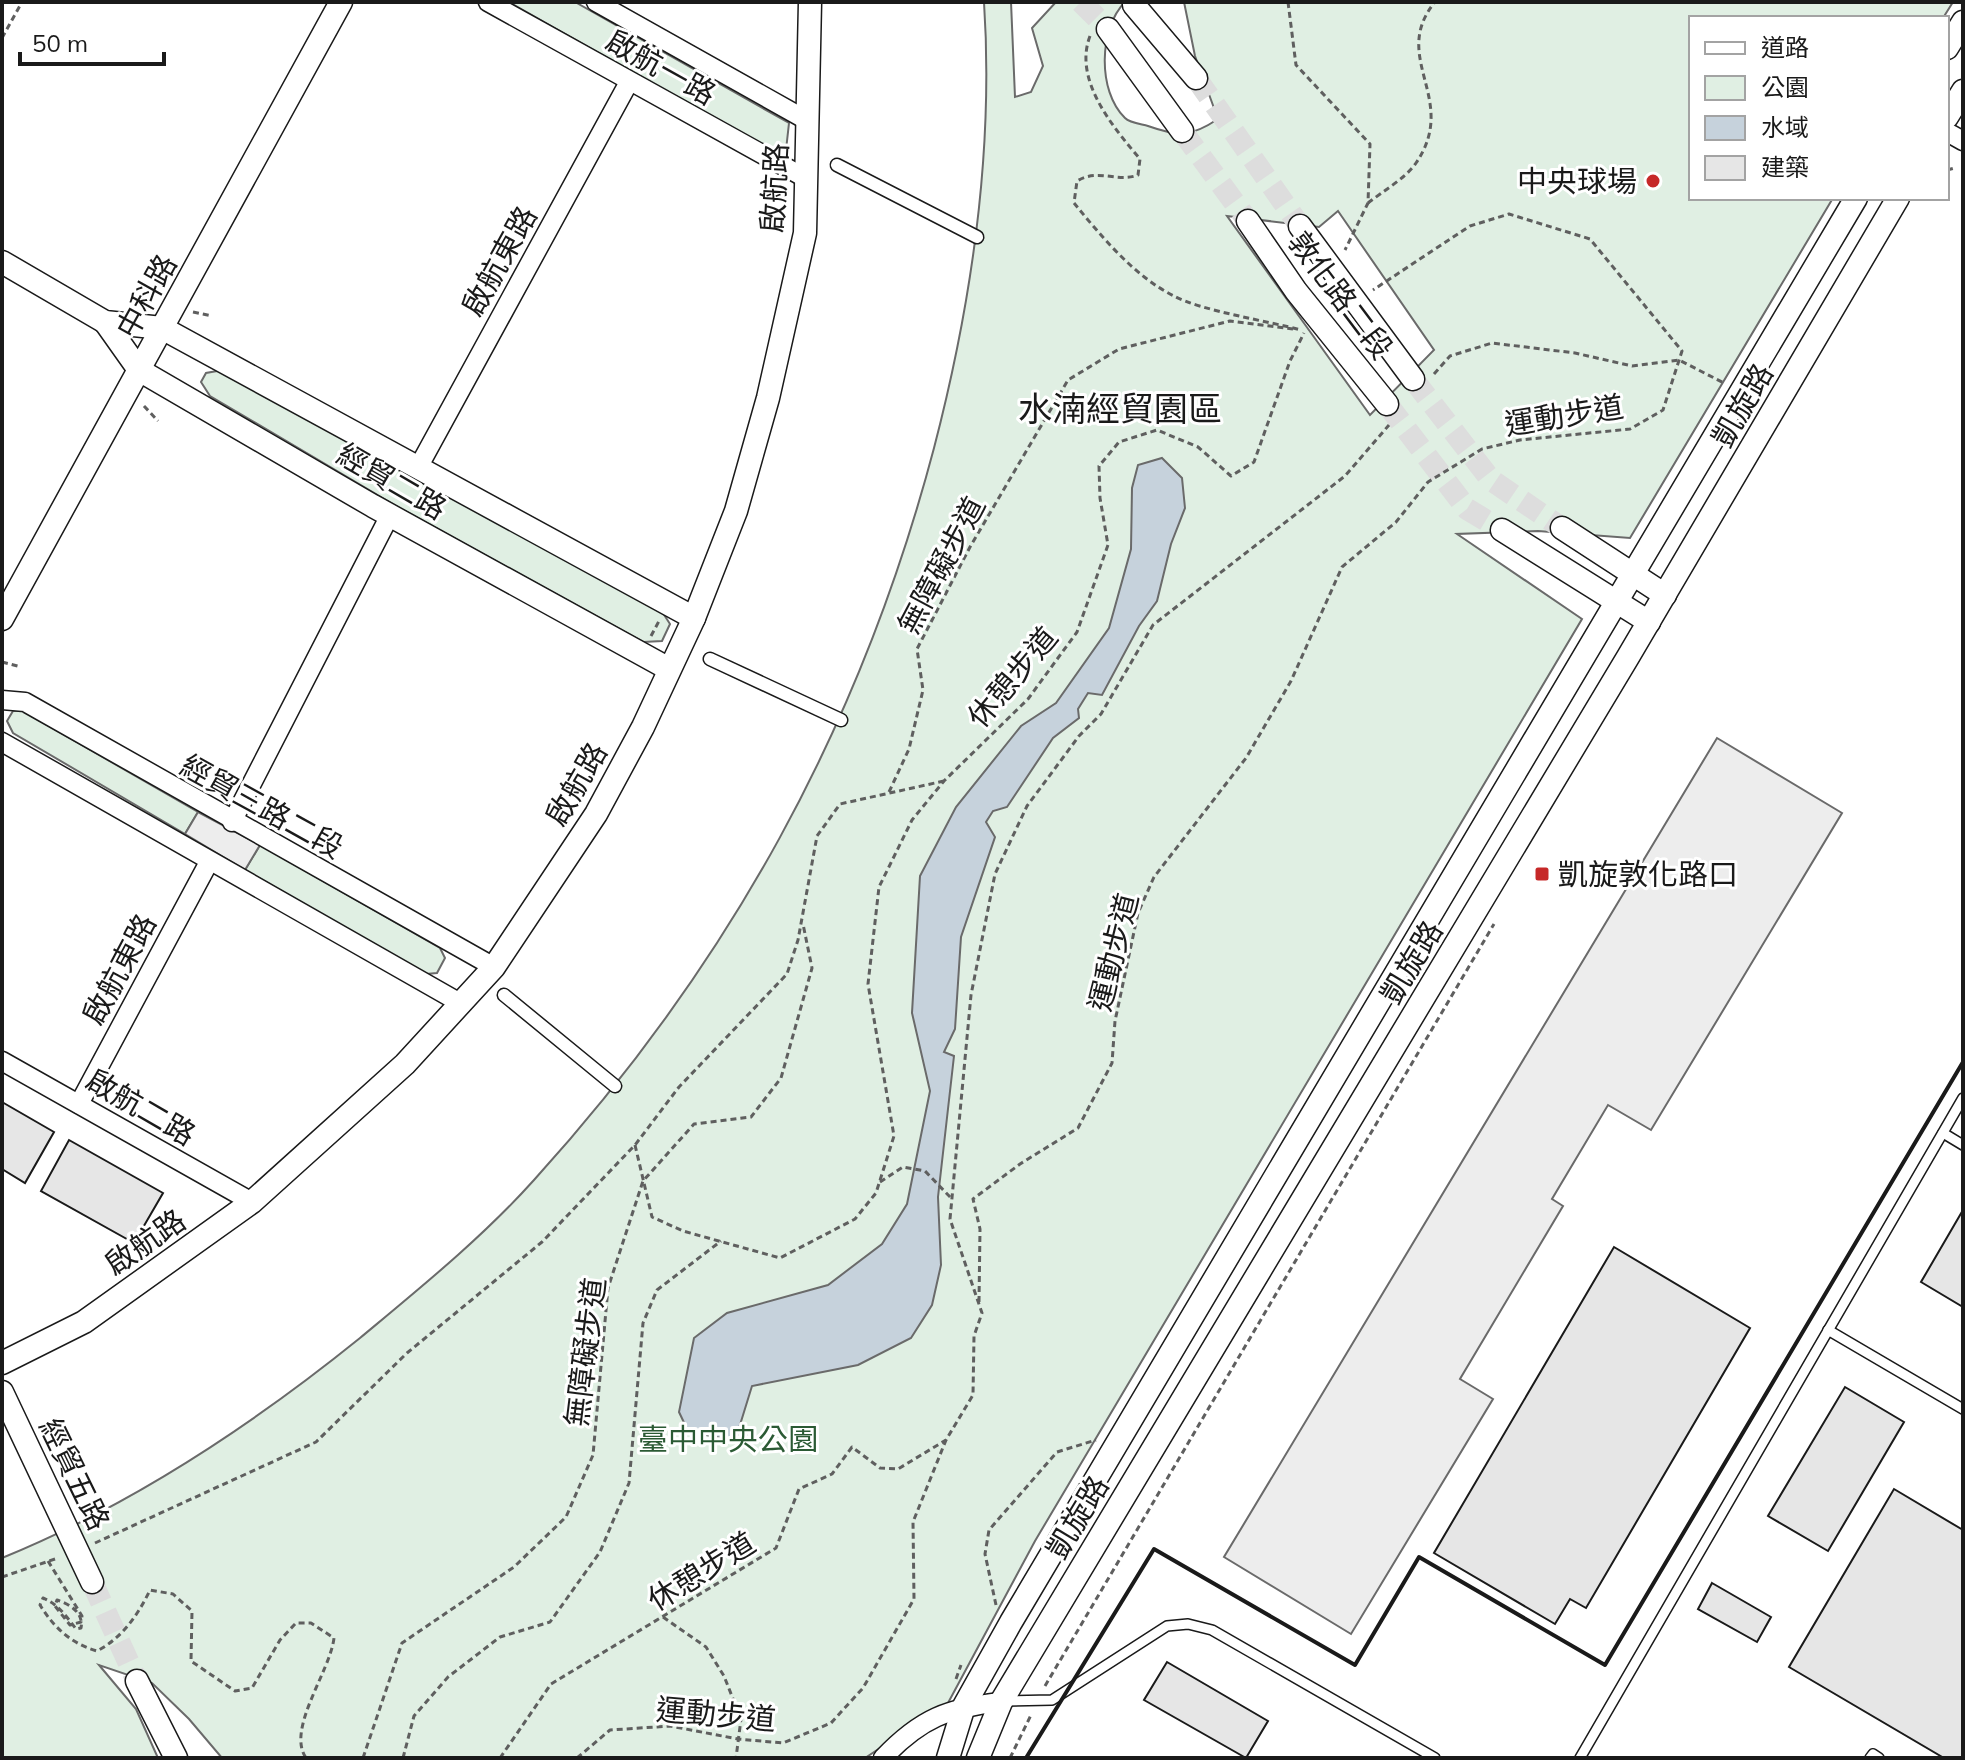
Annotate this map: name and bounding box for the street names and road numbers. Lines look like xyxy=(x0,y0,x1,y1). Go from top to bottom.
street label: 啟航一路 xyxy=(599,21,723,113)
street label: 啟航路 xyxy=(753,142,795,234)
street label: 啟航東路 xyxy=(453,199,545,323)
street label: 敦化路二段 xyxy=(1281,224,1401,366)
street label: 中科路 xyxy=(108,247,184,345)
street label: 凱旋路 xyxy=(1703,357,1781,453)
street label: 運動步道 xyxy=(1502,387,1626,443)
street label: 經貿二路 xyxy=(331,435,453,527)
street label: 無障礙步道 xyxy=(889,490,993,640)
street label: 休憩步道 xyxy=(959,619,1065,735)
street label: 啟航路 xyxy=(537,736,615,832)
street label: 經貿三路二段 xyxy=(174,746,350,866)
street label: 運動步道 xyxy=(1080,889,1146,1015)
street label: 啟航東路 xyxy=(74,907,164,1031)
street label: 凱旋路 xyxy=(1372,914,1450,1010)
street label: 啟航二路 xyxy=(80,1061,202,1153)
street label: 啟航路 xyxy=(97,1201,193,1283)
street label: 無障礙步道 xyxy=(557,1275,613,1429)
street label: 經貿五路 xyxy=(32,1412,118,1536)
street label: 凱旋路 xyxy=(1038,1469,1116,1565)
street label: 休憩步道 xyxy=(640,1523,762,1619)
street label: 運動步道 xyxy=(655,1690,777,1738)

